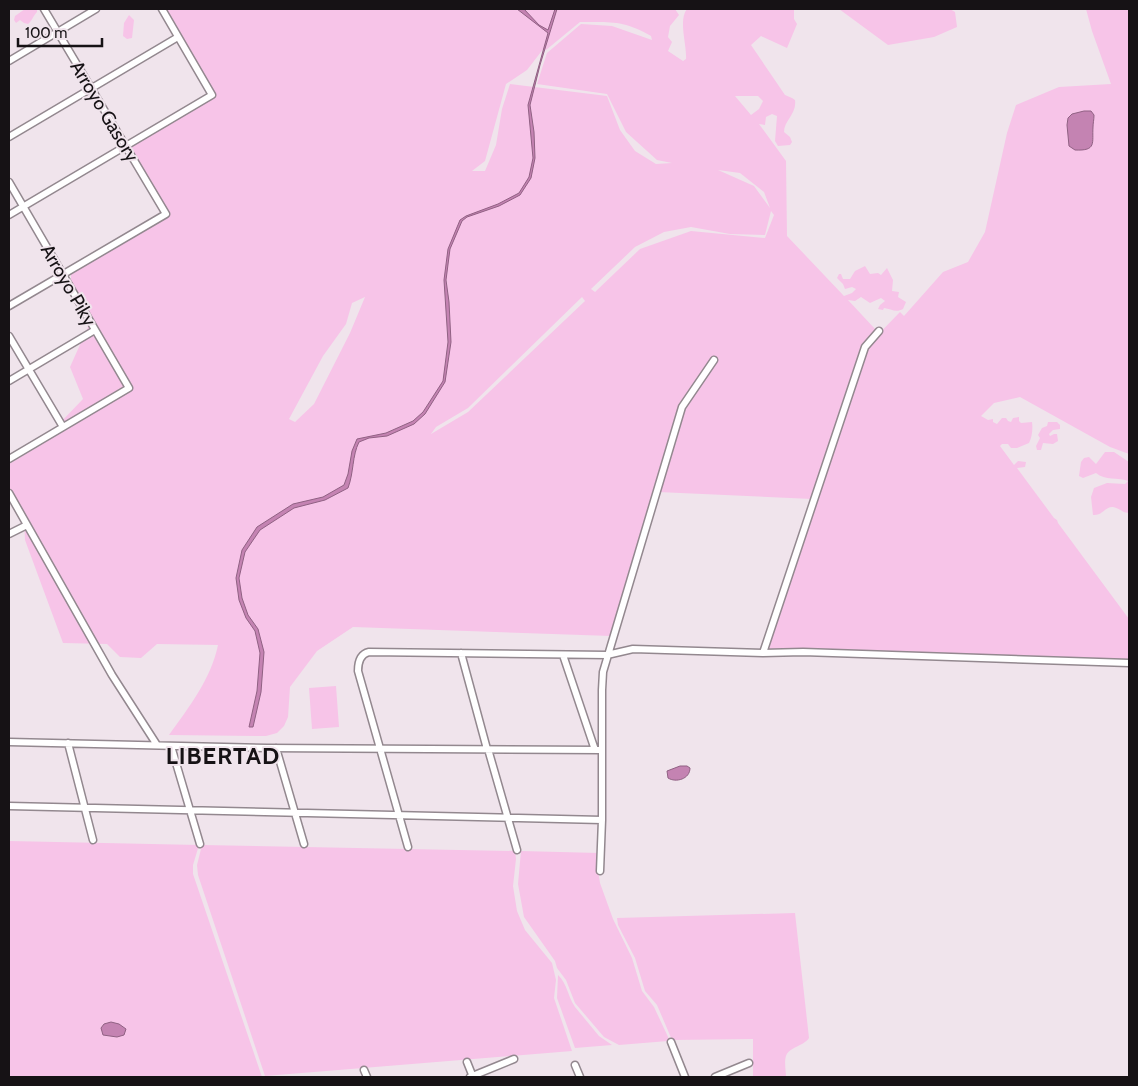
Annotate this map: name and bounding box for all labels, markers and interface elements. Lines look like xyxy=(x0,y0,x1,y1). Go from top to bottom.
scale bar xyxy=(18,15,101,47)
text: 100 m xyxy=(25,24,67,42)
street label: Arroyo Gasory xyxy=(65,57,144,166)
street label: Arroyo Piky xyxy=(36,240,101,331)
district label: LIBERTAD xyxy=(166,741,280,770)

